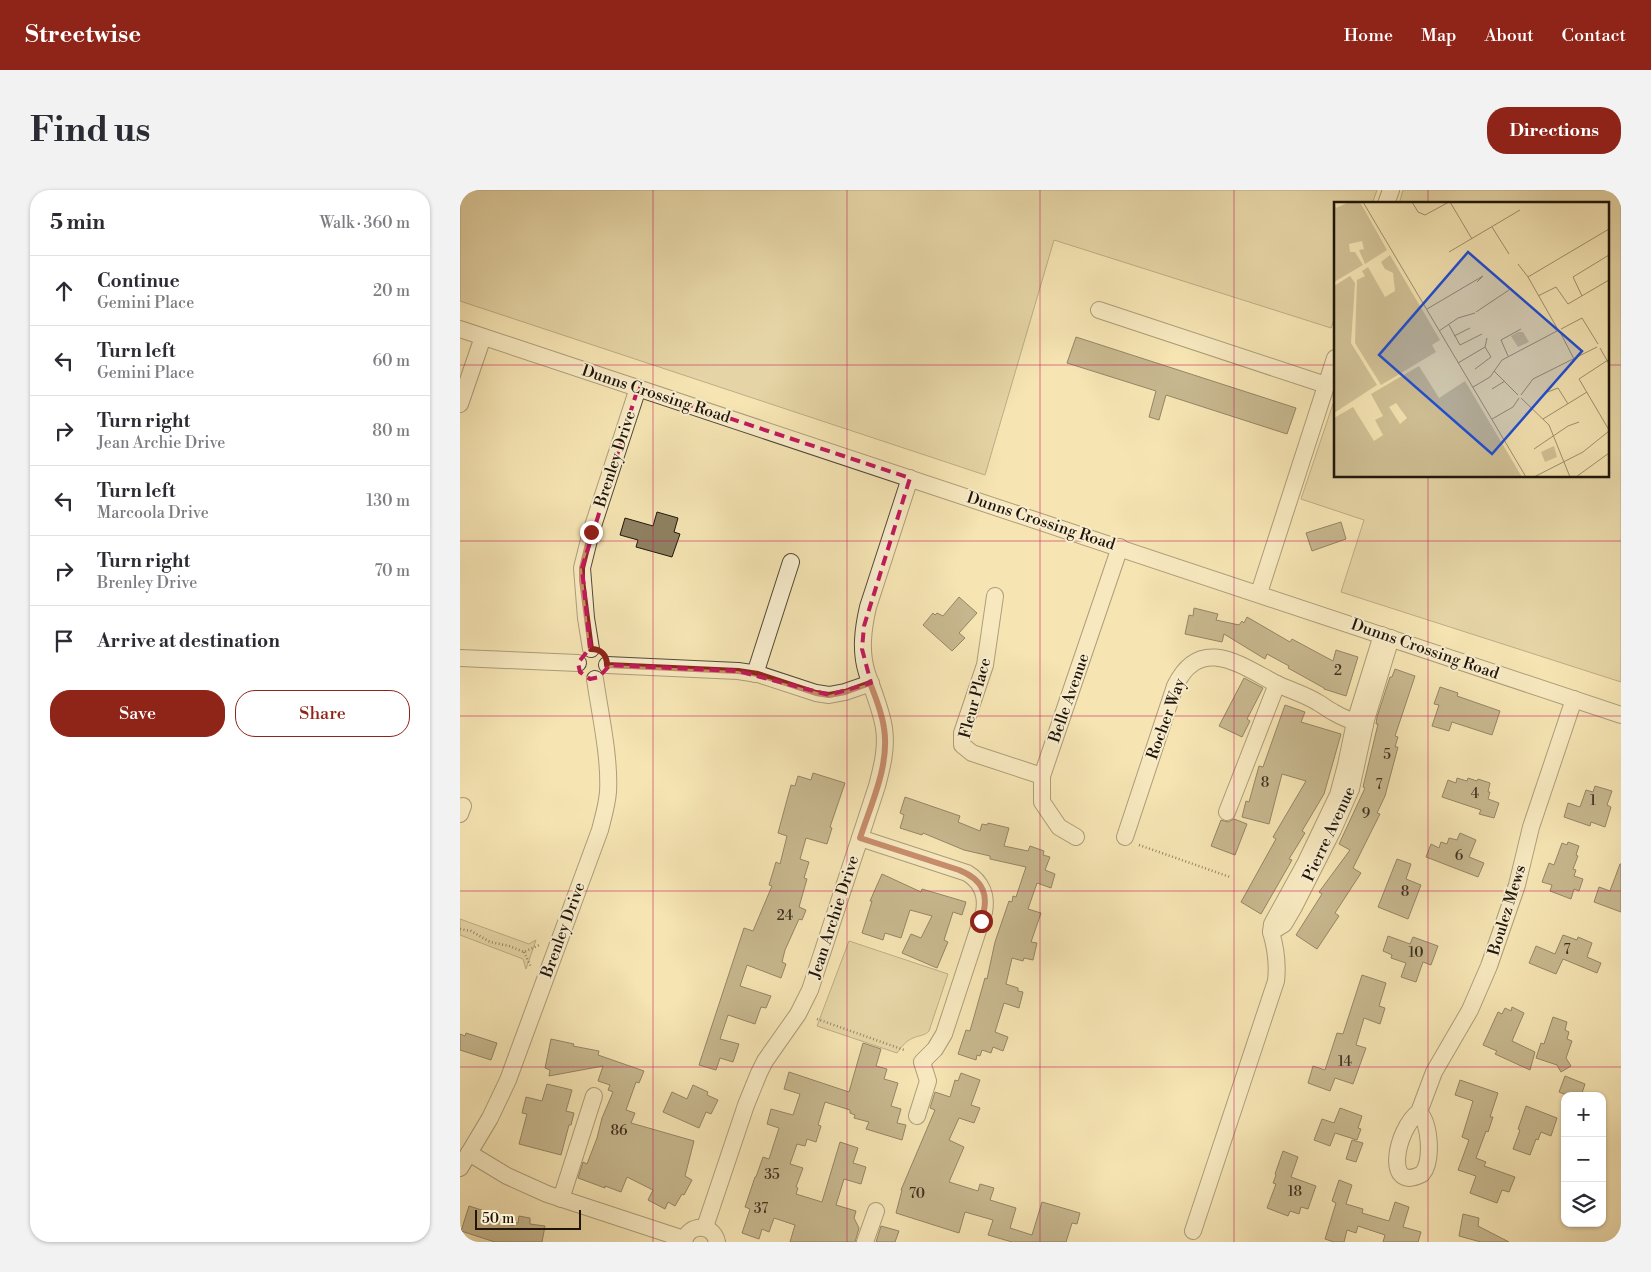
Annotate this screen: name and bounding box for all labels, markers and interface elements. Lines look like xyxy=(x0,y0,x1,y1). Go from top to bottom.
text: Streetwise xyxy=(25,20,141,50)
text: Home xyxy=(1344,24,1393,47)
text: Map xyxy=(1421,24,1457,47)
text: About xyxy=(1485,24,1534,47)
text: Contact xyxy=(1562,24,1626,47)
button: Directions xyxy=(1487,107,1621,154)
text: Find us xyxy=(30,109,150,152)
inset map xyxy=(1334,202,1608,478)
text: 5 min xyxy=(50,210,105,236)
text: Walk · 360 m xyxy=(320,213,410,233)
text: Continue xyxy=(97,269,180,293)
icon: ahead xyxy=(50,277,78,305)
text: 20 m xyxy=(373,281,410,301)
text: Gemini Place xyxy=(97,293,194,313)
text: Turn left xyxy=(97,339,176,363)
icon: left xyxy=(50,347,78,375)
text: 60 m xyxy=(372,351,410,371)
street label: Dunns Crossing Road xyxy=(579,361,733,427)
text: Gemini Place xyxy=(97,363,194,383)
street label: Brenley Drive xyxy=(590,408,640,511)
text: Turn right xyxy=(97,409,190,433)
icon: right xyxy=(50,417,78,445)
text: 80 m xyxy=(372,421,410,441)
text: Jean Archie Drive xyxy=(97,433,225,453)
text: Turn left xyxy=(97,479,176,503)
icon: left xyxy=(50,487,78,515)
street label: Dunns Crossing Road xyxy=(964,488,1118,554)
text: 130 m xyxy=(366,491,410,511)
text: Marcoola Drive xyxy=(97,503,209,523)
route end xyxy=(580,521,603,544)
text: Turn right xyxy=(97,549,190,573)
icon: right xyxy=(50,557,78,585)
text: 70 m xyxy=(374,561,410,581)
text: Brenley Drive xyxy=(97,573,197,593)
street label: Dunns Crossing Road xyxy=(1348,614,1502,684)
icon: arrive xyxy=(50,627,78,655)
text: Arrive at destination xyxy=(97,629,280,653)
street label: Belle Avenue xyxy=(1044,651,1094,746)
street label: Fleur Place xyxy=(955,656,995,740)
house number: 2 xyxy=(1334,662,1342,680)
street label: Rocher Way xyxy=(1142,675,1190,762)
button: Save xyxy=(50,690,225,737)
button: Share xyxy=(235,690,410,737)
house number: 5 xyxy=(1383,746,1391,764)
house number: 8 xyxy=(1261,774,1269,792)
house number: 7 xyxy=(1375,776,1383,794)
street label: Pierre Avenue xyxy=(1298,783,1360,885)
house number: 4 xyxy=(1471,785,1479,803)
house number: 1 xyxy=(1590,792,1596,810)
house number: 9 xyxy=(1362,805,1370,823)
house number: 6 xyxy=(1455,847,1464,865)
street label: Jean Archie Drive xyxy=(804,853,863,982)
street label: Boulez Mews xyxy=(1483,862,1530,959)
street label: Brenley Drive xyxy=(536,879,590,981)
house number: 8 xyxy=(1401,883,1409,901)
house number: 24 xyxy=(777,907,793,925)
route start xyxy=(970,910,993,933)
house number: 7 xyxy=(1563,941,1571,959)
house number: 10 xyxy=(1409,944,1423,962)
house number: 14 xyxy=(1338,1053,1352,1071)
map controls xyxy=(1561,1092,1606,1227)
button: + xyxy=(1561,1092,1606,1137)
house number: 86 xyxy=(610,1122,628,1140)
button: − xyxy=(1561,1137,1606,1182)
house number: 35 xyxy=(764,1166,780,1184)
button: layers xyxy=(1561,1182,1606,1227)
house number: 18 xyxy=(1288,1183,1302,1201)
house number: 70 xyxy=(909,1185,925,1203)
house number: 37 xyxy=(754,1200,768,1218)
scale bar xyxy=(475,1207,581,1230)
text: 50 m xyxy=(482,1210,514,1228)

